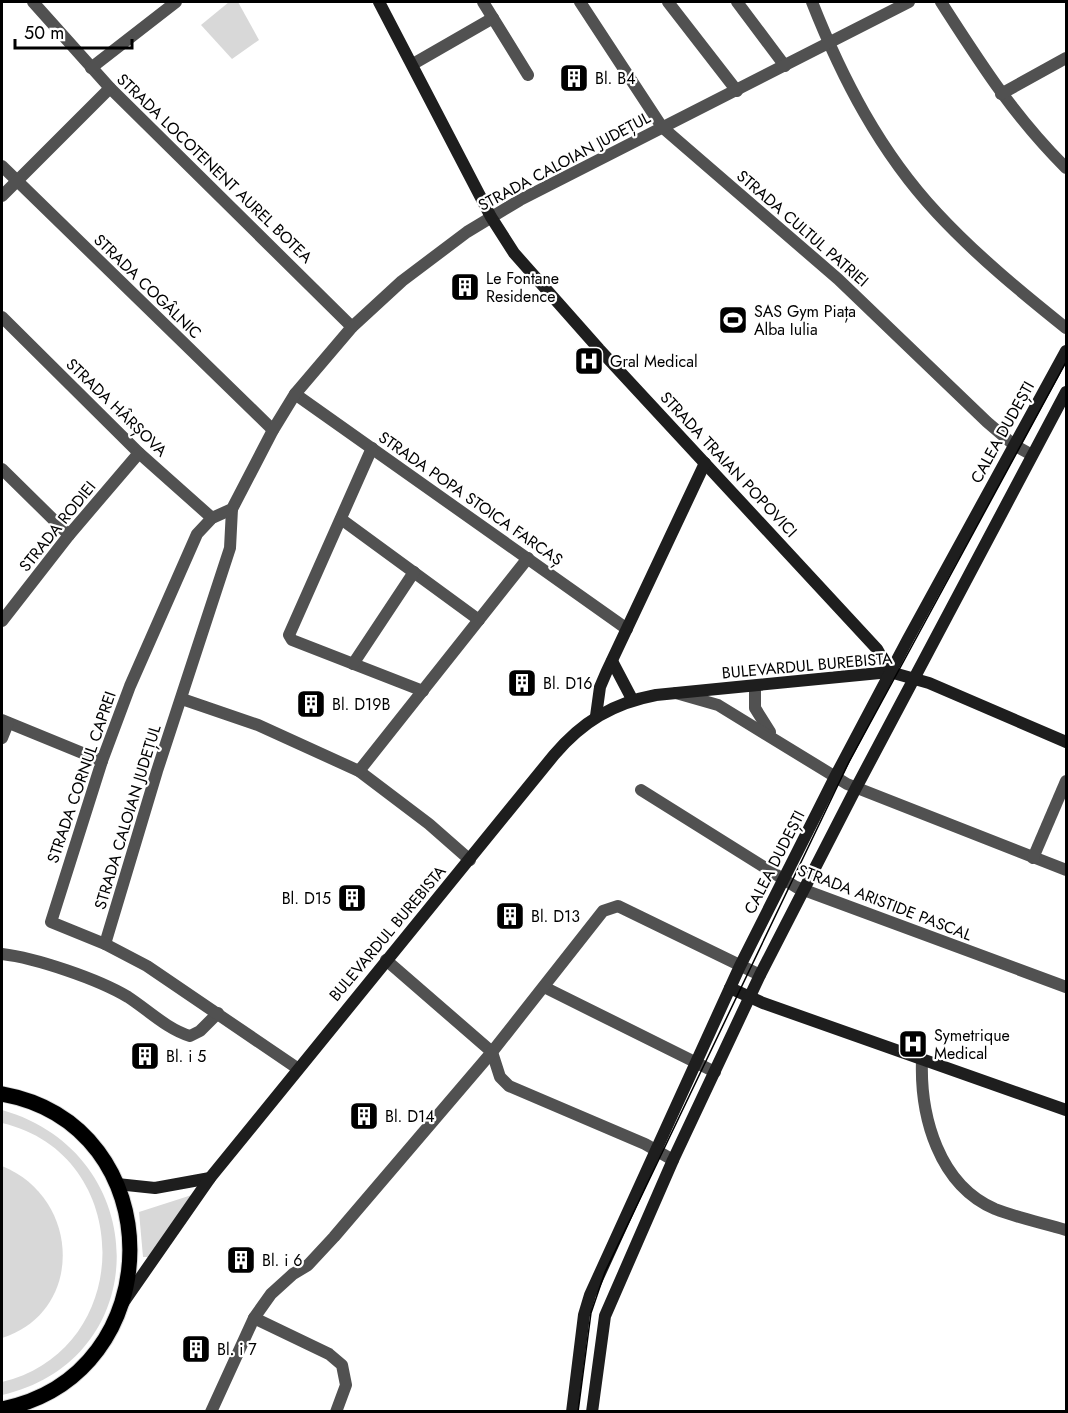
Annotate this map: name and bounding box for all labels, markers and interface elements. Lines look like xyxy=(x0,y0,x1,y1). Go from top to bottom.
scale bar xyxy=(15,12,132,50)
text: 50 m xyxy=(24,20,64,46)
building icon: Bl. B4 xyxy=(558,62,590,94)
place label: Bl. B4 xyxy=(595,67,635,90)
street label: STRADA LOCOTENENT AUREL BOTEA xyxy=(112,68,318,269)
street label: STRADA CALOIAN JUDEȚUL xyxy=(474,106,655,217)
street label: STRADA CULTUL PATRIEI xyxy=(732,165,874,292)
street label: STRADA COGÂLNIC xyxy=(89,229,207,344)
place label: Le Fontane Residence xyxy=(486,267,559,308)
building icon: Le Fontane Residence xyxy=(449,271,481,303)
place label: SAS Gym Piața Alba Iulia xyxy=(754,300,856,341)
sports icon: SAS Gym Piața Alba Iulia xyxy=(717,304,749,336)
hospital icon: Gral Medical xyxy=(573,345,605,377)
place label: Gral Medical xyxy=(610,350,698,373)
street label: STRADA HÂRȘOVA xyxy=(61,353,173,462)
street label: CALEA DUDEȘTI xyxy=(965,377,1040,487)
street label: STRADA TRAIAN POPOVICI xyxy=(655,386,802,542)
street label: STRADA POPA STOICA FARCAȘ xyxy=(374,426,568,571)
street label: STRADA RODIEI xyxy=(14,476,101,577)
street label: BULEVARDUL BUREBISTA xyxy=(721,647,894,684)
building icon: Bl. D16 xyxy=(506,667,538,699)
place label: Bl. D16 xyxy=(543,672,593,695)
street label: STRADA CORNUL CAPREI xyxy=(41,688,122,866)
building icon: Bl. D19B xyxy=(295,688,327,720)
place label: Bl. D19B xyxy=(332,693,391,716)
street label: STRADA CALOIAN JUDEȚUL xyxy=(88,721,167,912)
street label: CALEA DUDEȘTI xyxy=(738,807,810,918)
street label: STRADA ARISTIDE PASCAL xyxy=(794,859,976,947)
street label: BULEVARDUL BUREBISTA xyxy=(324,860,451,1006)
building icon: Bl. D15 xyxy=(336,882,368,914)
place label: Bl. D15 xyxy=(282,887,331,910)
building icon: Bl. D13 xyxy=(494,900,526,932)
place label: Bl. D13 xyxy=(531,905,580,928)
place label: Symetrique Medical xyxy=(934,1024,1010,1065)
hospital icon: Symetrique Medical xyxy=(897,1028,929,1060)
building icon: Bl. i 5 xyxy=(129,1040,161,1072)
place label: Bl. i 5 xyxy=(166,1045,206,1068)
building icon: Bl. D14 xyxy=(348,1100,380,1132)
place label: Bl. D14 xyxy=(385,1105,435,1128)
building icon: Bl. i 6 xyxy=(225,1244,257,1276)
place label: Bl. i 6 xyxy=(262,1249,302,1272)
building icon: Bl. i 7 xyxy=(180,1333,212,1365)
place label: Bl. i 7 xyxy=(217,1338,257,1361)

